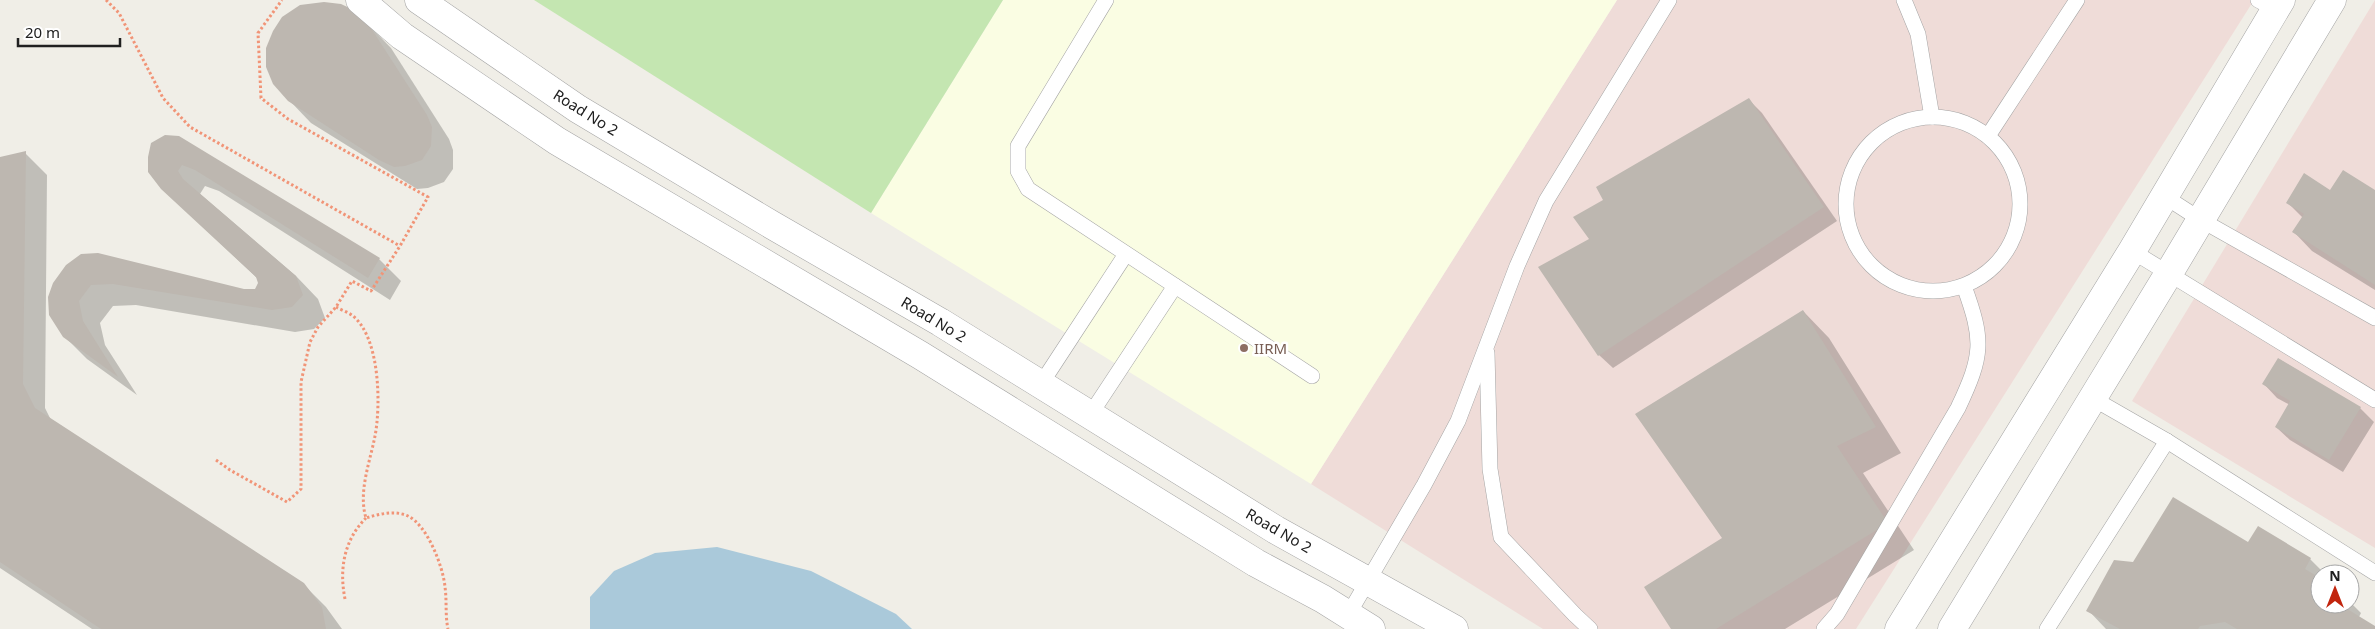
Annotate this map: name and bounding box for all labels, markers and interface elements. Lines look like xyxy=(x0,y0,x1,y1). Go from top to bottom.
scale bar xyxy=(18,15,120,47)
text: 20 m xyxy=(25,22,60,42)
street label: Road No 2 xyxy=(550,84,622,140)
street label: Road No 2 xyxy=(898,292,970,346)
place label: IIRM xyxy=(1254,338,1287,358)
marker: IIRM xyxy=(1238,342,1250,354)
street label: Road No 2 xyxy=(1242,503,1316,557)
north arrow xyxy=(2310,564,2360,614)
text: N xyxy=(2329,566,2341,585)

